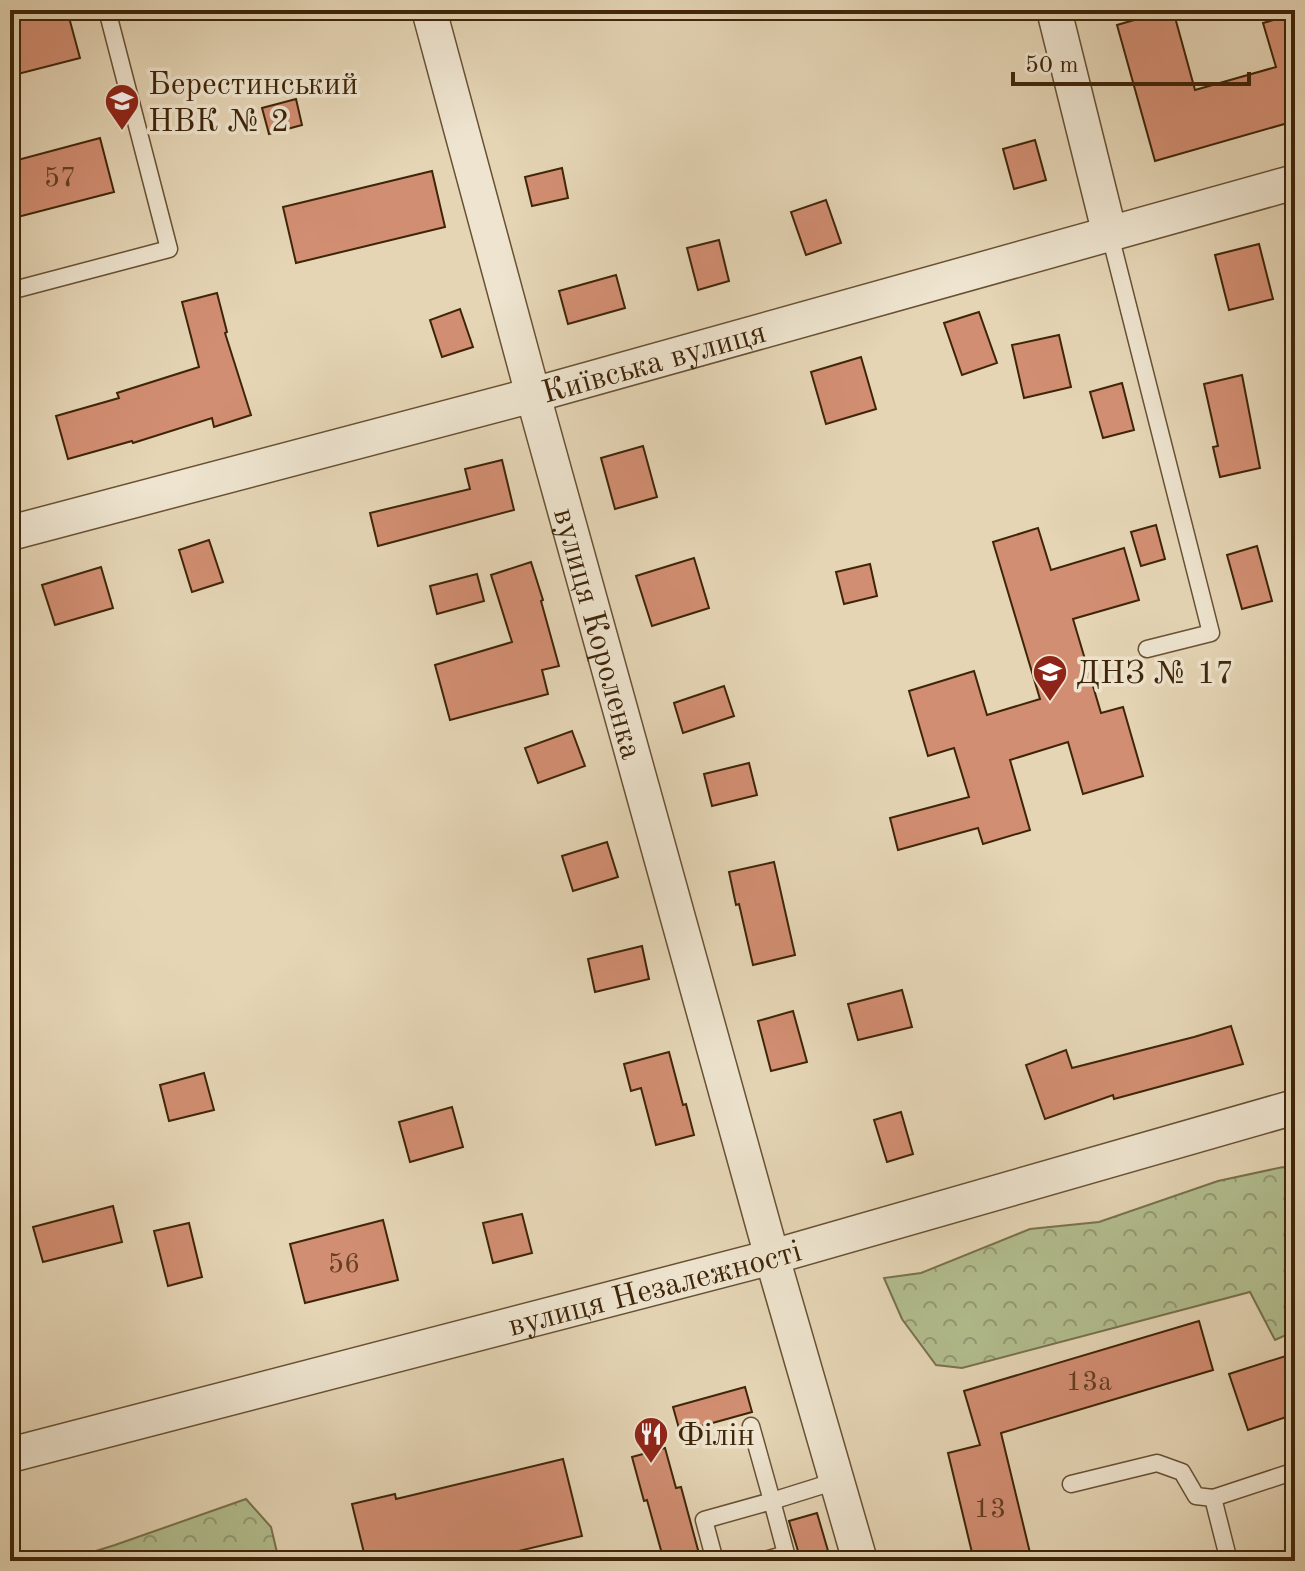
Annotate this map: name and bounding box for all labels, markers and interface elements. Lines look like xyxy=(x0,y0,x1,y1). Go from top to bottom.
scale bar xyxy=(1013,36,1249,86)
text: 50 m xyxy=(1025,54,1079,78)
place label: Берестинський НВК № 2 xyxy=(148,70,358,139)
school or university icon: Берестинський НВК № 2 xyxy=(103,82,141,132)
house number: 57 xyxy=(44,165,76,193)
street label: Київська вулиця xyxy=(539,318,770,411)
street label: вулиця Короленка xyxy=(546,505,646,763)
school or university icon: ДНЗ № 17 xyxy=(1031,653,1069,703)
place label: ДНЗ № 17 xyxy=(1076,659,1234,691)
street label: вулиця Незалежності xyxy=(505,1236,806,1344)
house number: 56 xyxy=(328,1251,360,1279)
house number: 13а xyxy=(1066,1369,1112,1397)
restaurant icon: Філін xyxy=(632,1415,670,1465)
place label: Філін xyxy=(677,1421,755,1453)
house number: 13 xyxy=(974,1496,1006,1524)

